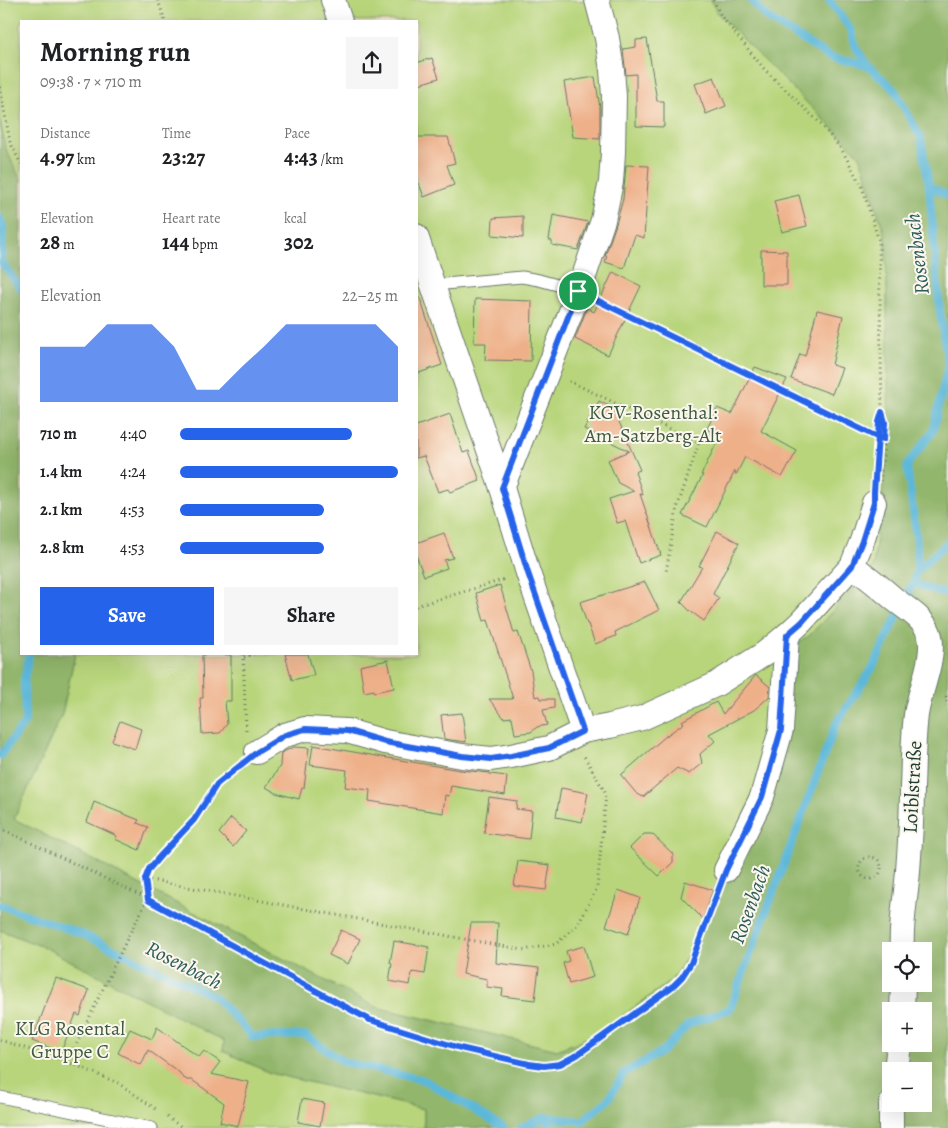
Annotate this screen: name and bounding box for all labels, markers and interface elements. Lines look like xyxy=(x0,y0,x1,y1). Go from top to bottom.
text: Morning run xyxy=(40,33,190,71)
button: share xyxy=(346,37,398,89)
text: 09:38 · 7 × 710 m xyxy=(40,71,142,93)
text: Distance xyxy=(40,124,90,143)
text: Time xyxy=(162,124,191,143)
text: Pace xyxy=(284,124,310,143)
text: 4.97 xyxy=(40,143,74,171)
text: 23:27 xyxy=(162,143,205,171)
text: 4:43 xyxy=(284,143,318,171)
text: km xyxy=(74,150,96,169)
text: /km xyxy=(318,150,344,169)
text: Elevation xyxy=(40,209,94,228)
text: Heart rate xyxy=(162,209,220,228)
text: kcal xyxy=(284,209,306,228)
water label: Rosenbach xyxy=(898,212,936,296)
text: 28 xyxy=(40,228,60,256)
text: 144 xyxy=(162,228,189,256)
text: 302 xyxy=(284,228,314,256)
text: m xyxy=(60,235,75,254)
text: bpm xyxy=(189,235,218,254)
pin xyxy=(557,270,599,312)
icon: arrive xyxy=(564,277,592,305)
text: Elevation xyxy=(40,285,101,307)
text: 22–25 m xyxy=(342,285,398,307)
park label: KGV-Rosenthal: Am-Satzberg-Alt xyxy=(584,399,722,449)
text: 710 m xyxy=(40,423,77,445)
text: 4:40 xyxy=(120,423,147,445)
text: 1.4 km xyxy=(40,461,82,483)
text: 4:24 xyxy=(120,461,146,483)
text: 2.1 km xyxy=(40,499,82,521)
text: 4:53 xyxy=(120,499,145,521)
text: 2.8 km xyxy=(40,537,84,559)
text: 4:53 xyxy=(120,537,145,559)
button: Save xyxy=(40,587,214,645)
button: Share xyxy=(224,587,398,645)
street label: Loiblstraße xyxy=(897,740,928,834)
water label: Rosenbach xyxy=(723,861,777,947)
water label: Rosenbach xyxy=(141,934,227,996)
map controls xyxy=(882,942,932,1112)
button: locate xyxy=(882,942,932,992)
button: + xyxy=(882,1002,932,1052)
park label: KLG Rosental Gruppe C xyxy=(15,1015,125,1065)
button: − xyxy=(882,1062,932,1112)

